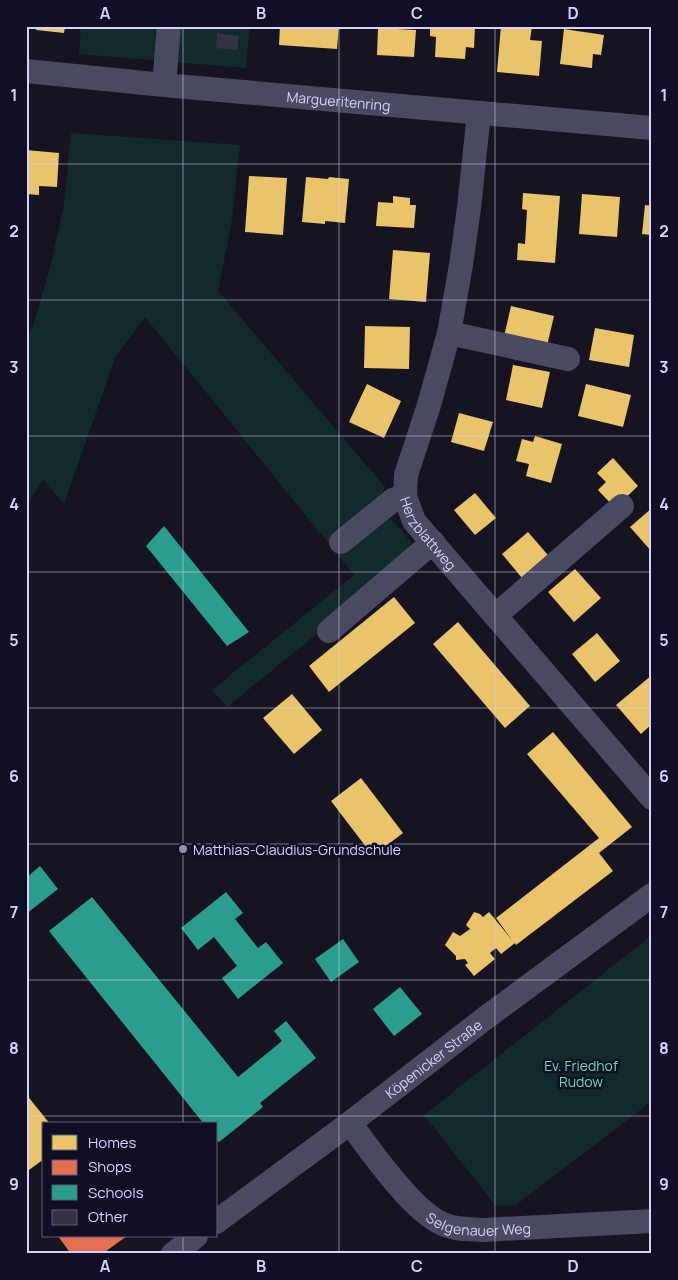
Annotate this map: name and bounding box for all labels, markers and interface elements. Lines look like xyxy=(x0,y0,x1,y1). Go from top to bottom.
text: A xyxy=(100,2,111,24)
text: B xyxy=(256,2,266,24)
text: C xyxy=(411,2,423,24)
text: D xyxy=(567,2,579,24)
text: 1 xyxy=(10,84,18,106)
text: 1 xyxy=(660,84,668,106)
street label: Margueritenring xyxy=(286,86,391,114)
text: 2 xyxy=(9,220,19,242)
text: 2 xyxy=(659,220,669,242)
text: 3 xyxy=(9,356,19,378)
text: 3 xyxy=(659,356,669,378)
text: 4 xyxy=(9,493,19,515)
text: 4 xyxy=(659,493,669,515)
street label: Herzblattweg xyxy=(396,494,461,574)
text: 5 xyxy=(9,629,19,651)
text: 5 xyxy=(659,629,669,651)
text: 6 xyxy=(9,765,19,787)
text: 6 xyxy=(659,765,669,787)
place label: Matthias-Claudius-Grundschule xyxy=(193,840,401,859)
marker: Matthias-Claudius-Grundschule xyxy=(177,843,189,855)
text: 7 xyxy=(10,901,18,923)
text: 7 xyxy=(660,901,668,923)
street label: Köpenicker Straße xyxy=(381,1015,486,1102)
text: 8 xyxy=(9,1037,19,1059)
text: 8 xyxy=(659,1037,669,1059)
park label: Ev. Friedhof Rudow xyxy=(544,1056,618,1091)
legend xyxy=(42,1122,218,1238)
text: Homes xyxy=(88,1132,137,1153)
text: Shops xyxy=(88,1156,132,1177)
text: 9 xyxy=(9,1173,19,1195)
text: 9 xyxy=(659,1173,669,1195)
text: Schools xyxy=(88,1182,144,1203)
text: Other xyxy=(88,1206,129,1227)
street label: Selgenauer Weg xyxy=(423,1207,531,1240)
text: A xyxy=(100,1255,111,1277)
text: B xyxy=(256,1255,266,1277)
text: C xyxy=(411,1255,423,1277)
text: D xyxy=(567,1255,579,1277)

